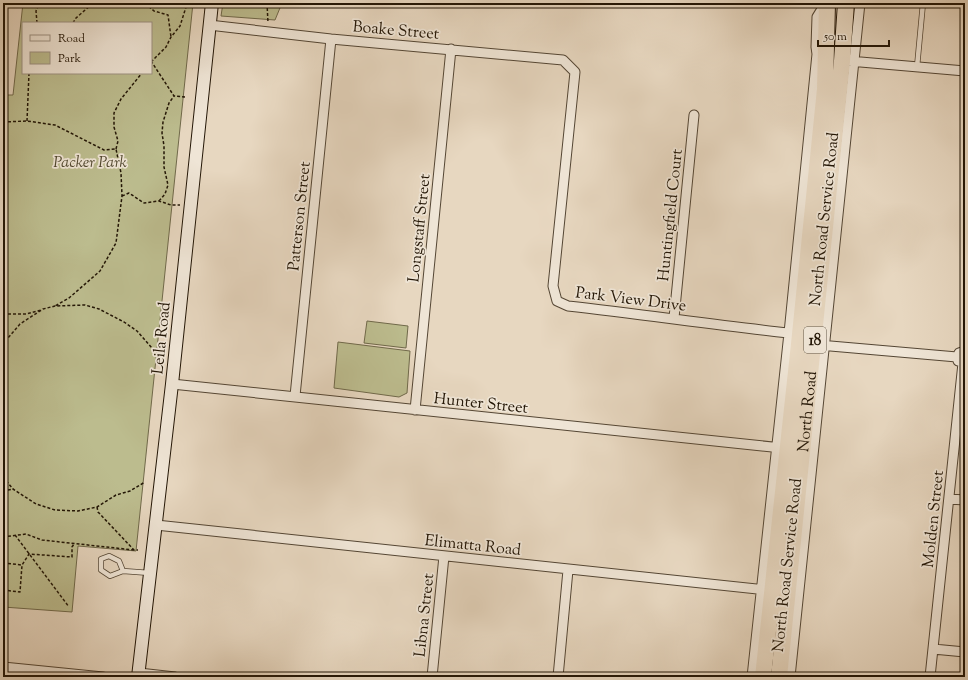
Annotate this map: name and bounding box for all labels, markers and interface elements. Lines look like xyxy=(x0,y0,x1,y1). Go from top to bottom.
street label: Boake Street xyxy=(352,16,441,47)
legend xyxy=(22,22,152,74)
scale bar xyxy=(818,22,889,48)
text: 50 m xyxy=(823,28,847,46)
text: Road xyxy=(58,30,85,48)
text: Park xyxy=(58,50,81,68)
street label: North Road Service Road xyxy=(805,131,846,307)
street label: Huntingfield Court xyxy=(653,147,690,283)
park label: Packer Park xyxy=(53,152,127,175)
street label: Patterson Street xyxy=(283,160,318,272)
street label: Longstaff Street xyxy=(403,172,438,284)
street label: Park View Drive xyxy=(574,282,687,319)
street label: Leila Road xyxy=(147,301,178,376)
road number: 18 xyxy=(804,327,826,353)
street label: North Road xyxy=(793,370,824,453)
street label: Hunter Street xyxy=(432,388,530,421)
street label: Molden Street xyxy=(918,469,951,569)
street label: North Road Service Road xyxy=(768,477,809,653)
street label: Elimatta Road xyxy=(423,530,522,563)
street label: Libna Street xyxy=(410,572,441,658)

